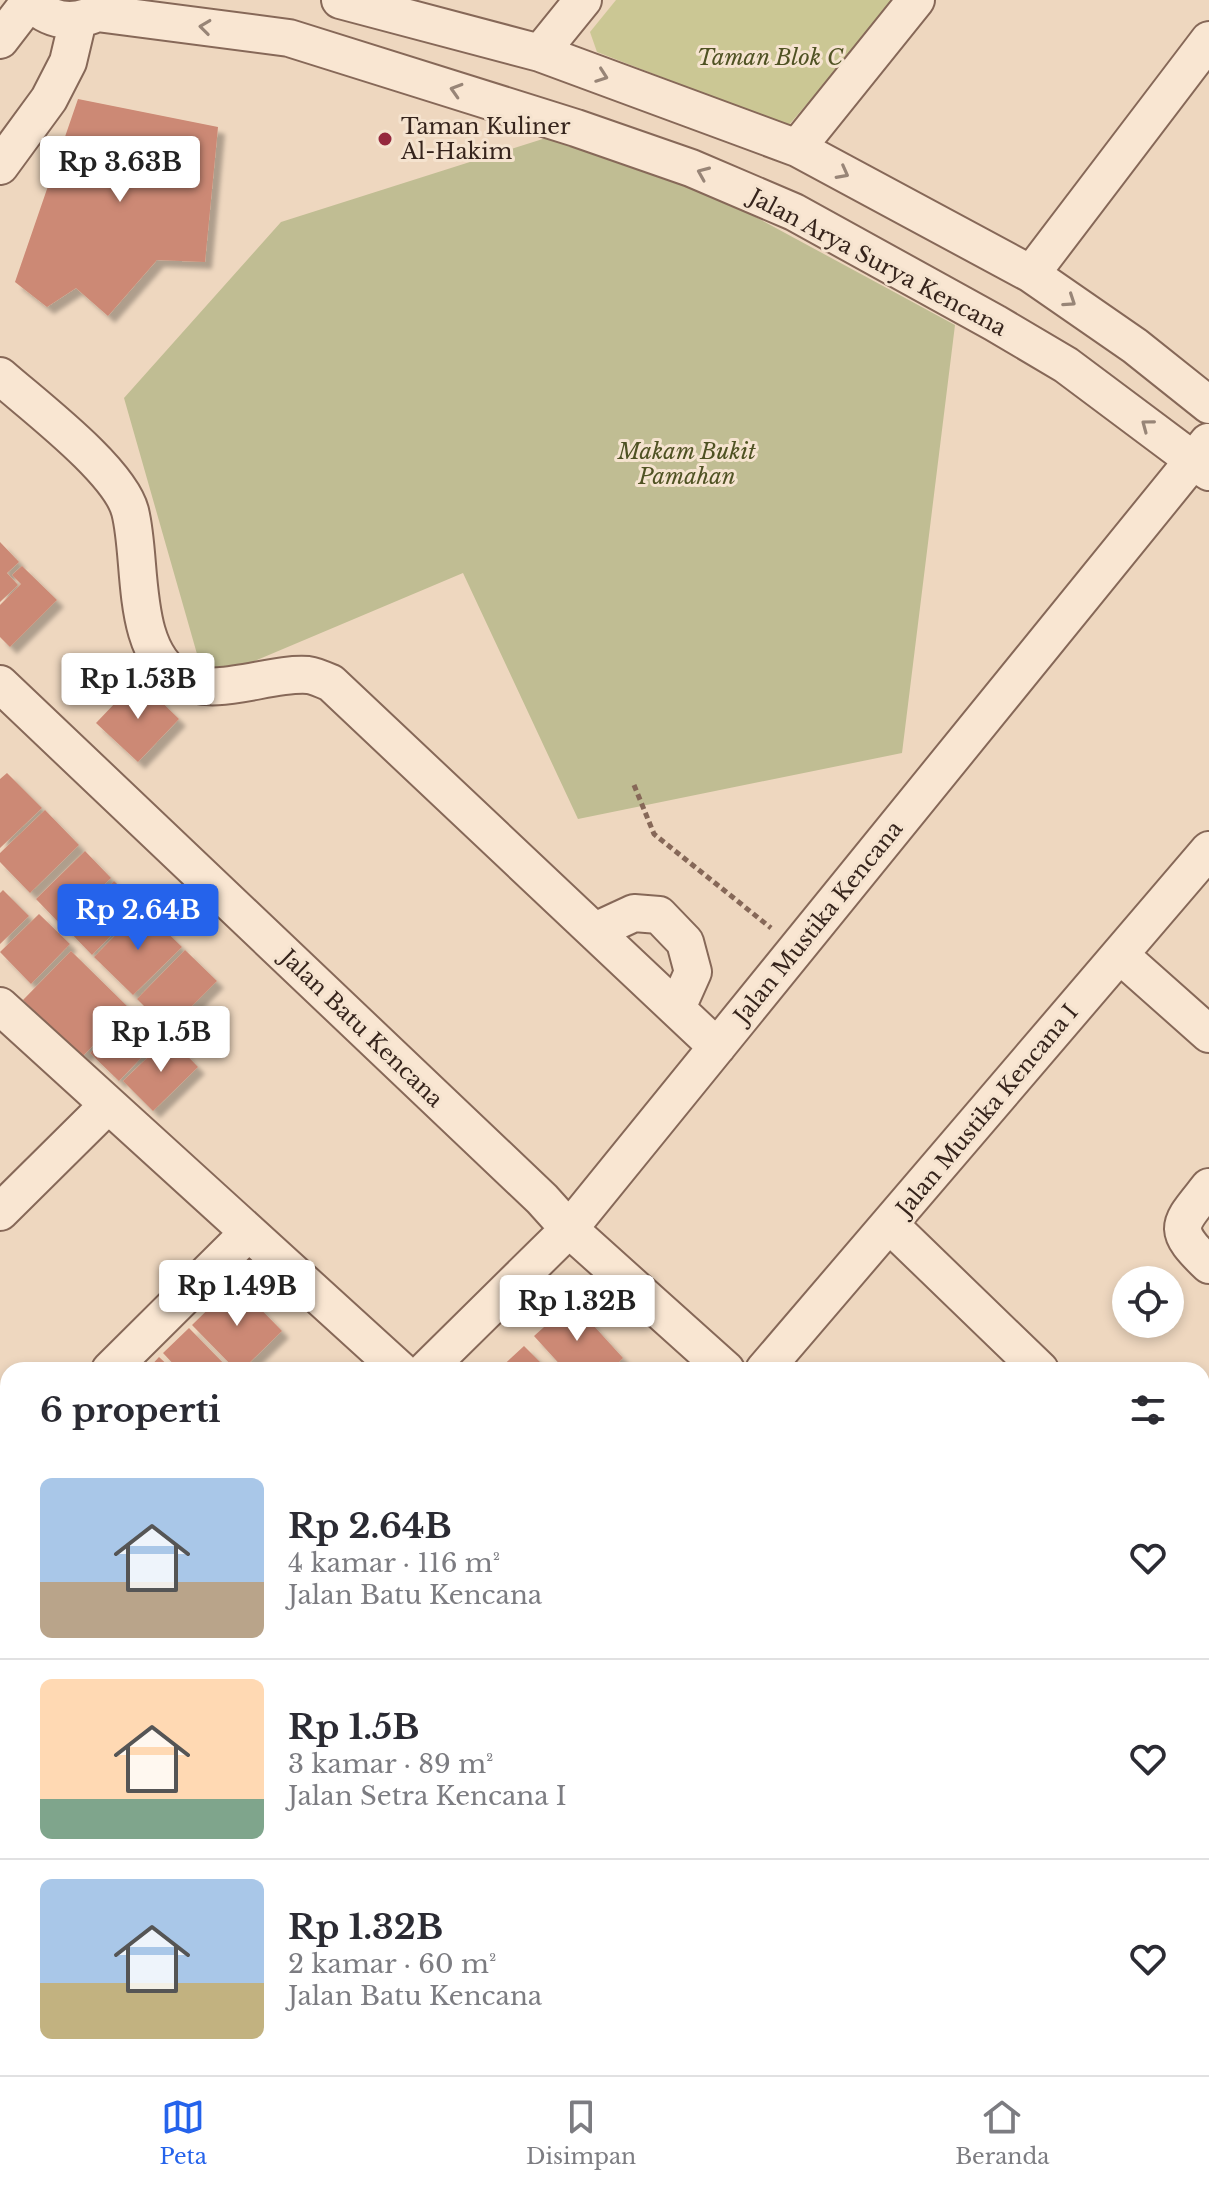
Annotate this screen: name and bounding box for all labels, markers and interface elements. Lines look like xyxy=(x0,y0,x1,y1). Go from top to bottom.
one-way arrow xyxy=(198,19,212,36)
park label: Taman Blok C xyxy=(697,44,844,71)
one-way arrow xyxy=(595,66,609,83)
one-way arrow xyxy=(450,83,464,99)
place label: Taman Kuliner Al-Hakim xyxy=(400,113,571,165)
marker: Taman Kuliner Al-Hakim xyxy=(376,130,394,148)
pin: Rp 3.63B xyxy=(37,136,203,204)
text: Rp 3.63B xyxy=(58,146,182,178)
one-way arrow xyxy=(835,164,850,179)
one-way arrow xyxy=(697,166,711,182)
street label: Jalan Arya Surya Kencana xyxy=(742,182,1011,342)
one-way arrow xyxy=(1061,291,1075,306)
one-way arrow xyxy=(1141,420,1156,434)
park label: Makam Bukit Pamahan xyxy=(617,438,756,490)
pin: Rp 1.53B xyxy=(55,653,221,721)
text: Rp 1.53B xyxy=(79,663,197,695)
street label: Jalan Mustika Kencana xyxy=(727,815,909,1031)
pin: Rp 2.64B xyxy=(55,884,221,952)
text: Rp 2.64B xyxy=(75,894,201,926)
street label: Jalan Batu Kencana xyxy=(273,942,449,1113)
street label: Jalan Mustika Kencana I xyxy=(889,999,1084,1224)
pin: Rp 1.5B xyxy=(87,1006,235,1074)
text: Rp 1.5B xyxy=(111,1016,211,1048)
pin: Rp 1.49B xyxy=(154,1260,320,1328)
map controls xyxy=(1112,1266,1184,1338)
button: locate xyxy=(1112,1266,1184,1338)
text: Rp 1.49B xyxy=(177,1270,297,1302)
pin: Rp 1.32B xyxy=(494,1275,660,1343)
text: Rp 1.32B xyxy=(518,1285,636,1317)
icon: filters xyxy=(1126,1388,1170,1432)
text: 6 properti xyxy=(40,1389,221,1431)
text: Rp 2.64B xyxy=(288,1505,452,1547)
icon: home xyxy=(104,1510,200,1606)
icon: heart xyxy=(1126,1536,1170,1580)
text: 4 kamar · 116 m² xyxy=(288,1547,500,1579)
text: Jalan Batu Kencana xyxy=(288,1579,542,1611)
text: Rp 1.5B xyxy=(288,1706,419,1748)
icon: home xyxy=(104,1711,200,1807)
icon: heart xyxy=(1126,1737,1170,1781)
text: 3 kamar · 89 m² xyxy=(288,1748,494,1780)
text: Jalan Setra Kencana I xyxy=(288,1780,567,1812)
text: Rp 1.32B xyxy=(288,1906,443,1948)
icon: home xyxy=(104,1911,200,2007)
icon: heart xyxy=(1126,1937,1170,1981)
text: 2 kamar · 60 m² xyxy=(288,1948,496,1980)
text: Jalan Batu Kencana xyxy=(288,1980,542,2012)
tab: Peta xyxy=(159,2095,207,2170)
tab: Disimpan xyxy=(526,2095,636,2170)
tab: Beranda xyxy=(955,2095,1050,2170)

